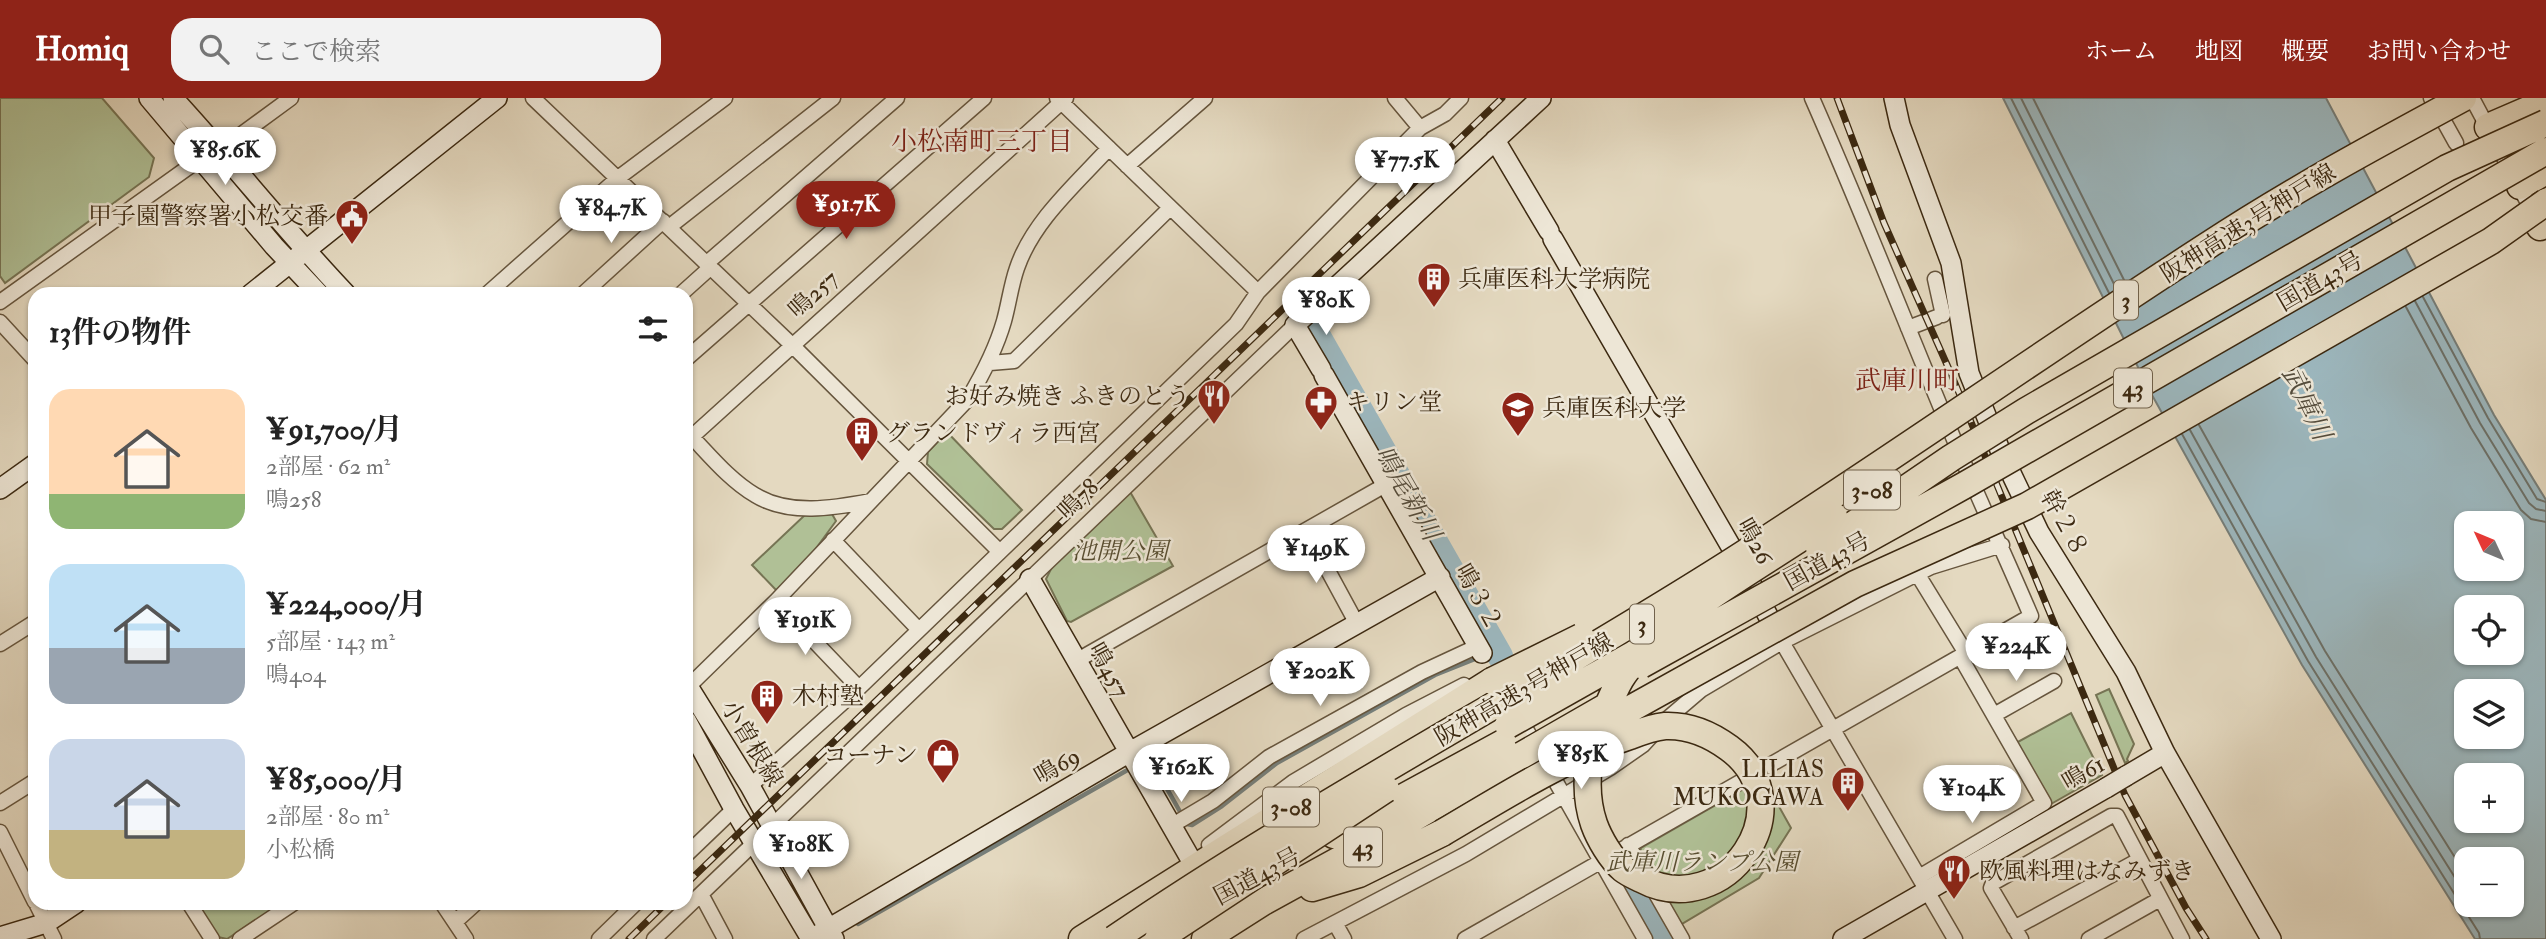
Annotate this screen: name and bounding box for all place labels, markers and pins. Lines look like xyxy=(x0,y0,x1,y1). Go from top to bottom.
pin: ¥85.6K xyxy=(168,127,282,187)
pin: ¥77.5K xyxy=(1348,138,1462,197)
pin: ¥91.7K xyxy=(789,181,903,241)
pin: ¥84.7K xyxy=(554,186,668,245)
public building icon: 甲子園警察署小松交番 xyxy=(333,197,371,246)
place label: 甲子園警察署小松交番 xyxy=(88,201,328,232)
building icon: 兵庫医科大学病院 xyxy=(1415,260,1453,309)
place label: 兵庫医科大学病院 xyxy=(1458,264,1650,295)
pin: ¥80K xyxy=(1285,278,1367,337)
restaurant icon: お好み焼き ふきのとう xyxy=(1195,377,1233,426)
place label: お好み焼き ふきのとう xyxy=(945,381,1190,412)
pharmacy icon: キリン堂 xyxy=(1302,383,1340,432)
place label: キリン堂 xyxy=(1346,387,1442,418)
school or university icon: 兵庫医科大学 xyxy=(1499,389,1537,438)
place label: 兵庫医科大学 xyxy=(1542,393,1686,424)
building icon: グランドヴィラ西宮 xyxy=(843,414,881,463)
place label: グランドヴィラ西宮 xyxy=(886,418,1101,449)
pin: ¥149K xyxy=(1267,526,1365,585)
pin: ¥191K xyxy=(756,598,854,657)
pin: ¥224K xyxy=(1967,624,2065,683)
pin: ¥202K xyxy=(1271,648,1369,708)
building icon: 木村塾 xyxy=(748,677,786,726)
place label: 木村塾 xyxy=(792,681,864,712)
pin: ¥85K xyxy=(1540,732,1622,791)
shop icon: コーナン xyxy=(924,736,962,785)
place label: コーナン xyxy=(823,740,918,771)
pin: ¥162K xyxy=(1132,744,1230,804)
place label: LILIAS MUKOGAWA xyxy=(1673,754,1824,813)
building icon: LILIAS MUKOGAWA xyxy=(1829,764,1867,813)
pin: ¥104K xyxy=(1923,766,2021,825)
pin: ¥108K xyxy=(752,822,850,881)
restaurant icon: 欧風料理はなみずき xyxy=(1935,852,1973,901)
place label: 欧風料理はなみずき xyxy=(1979,856,2195,887)

